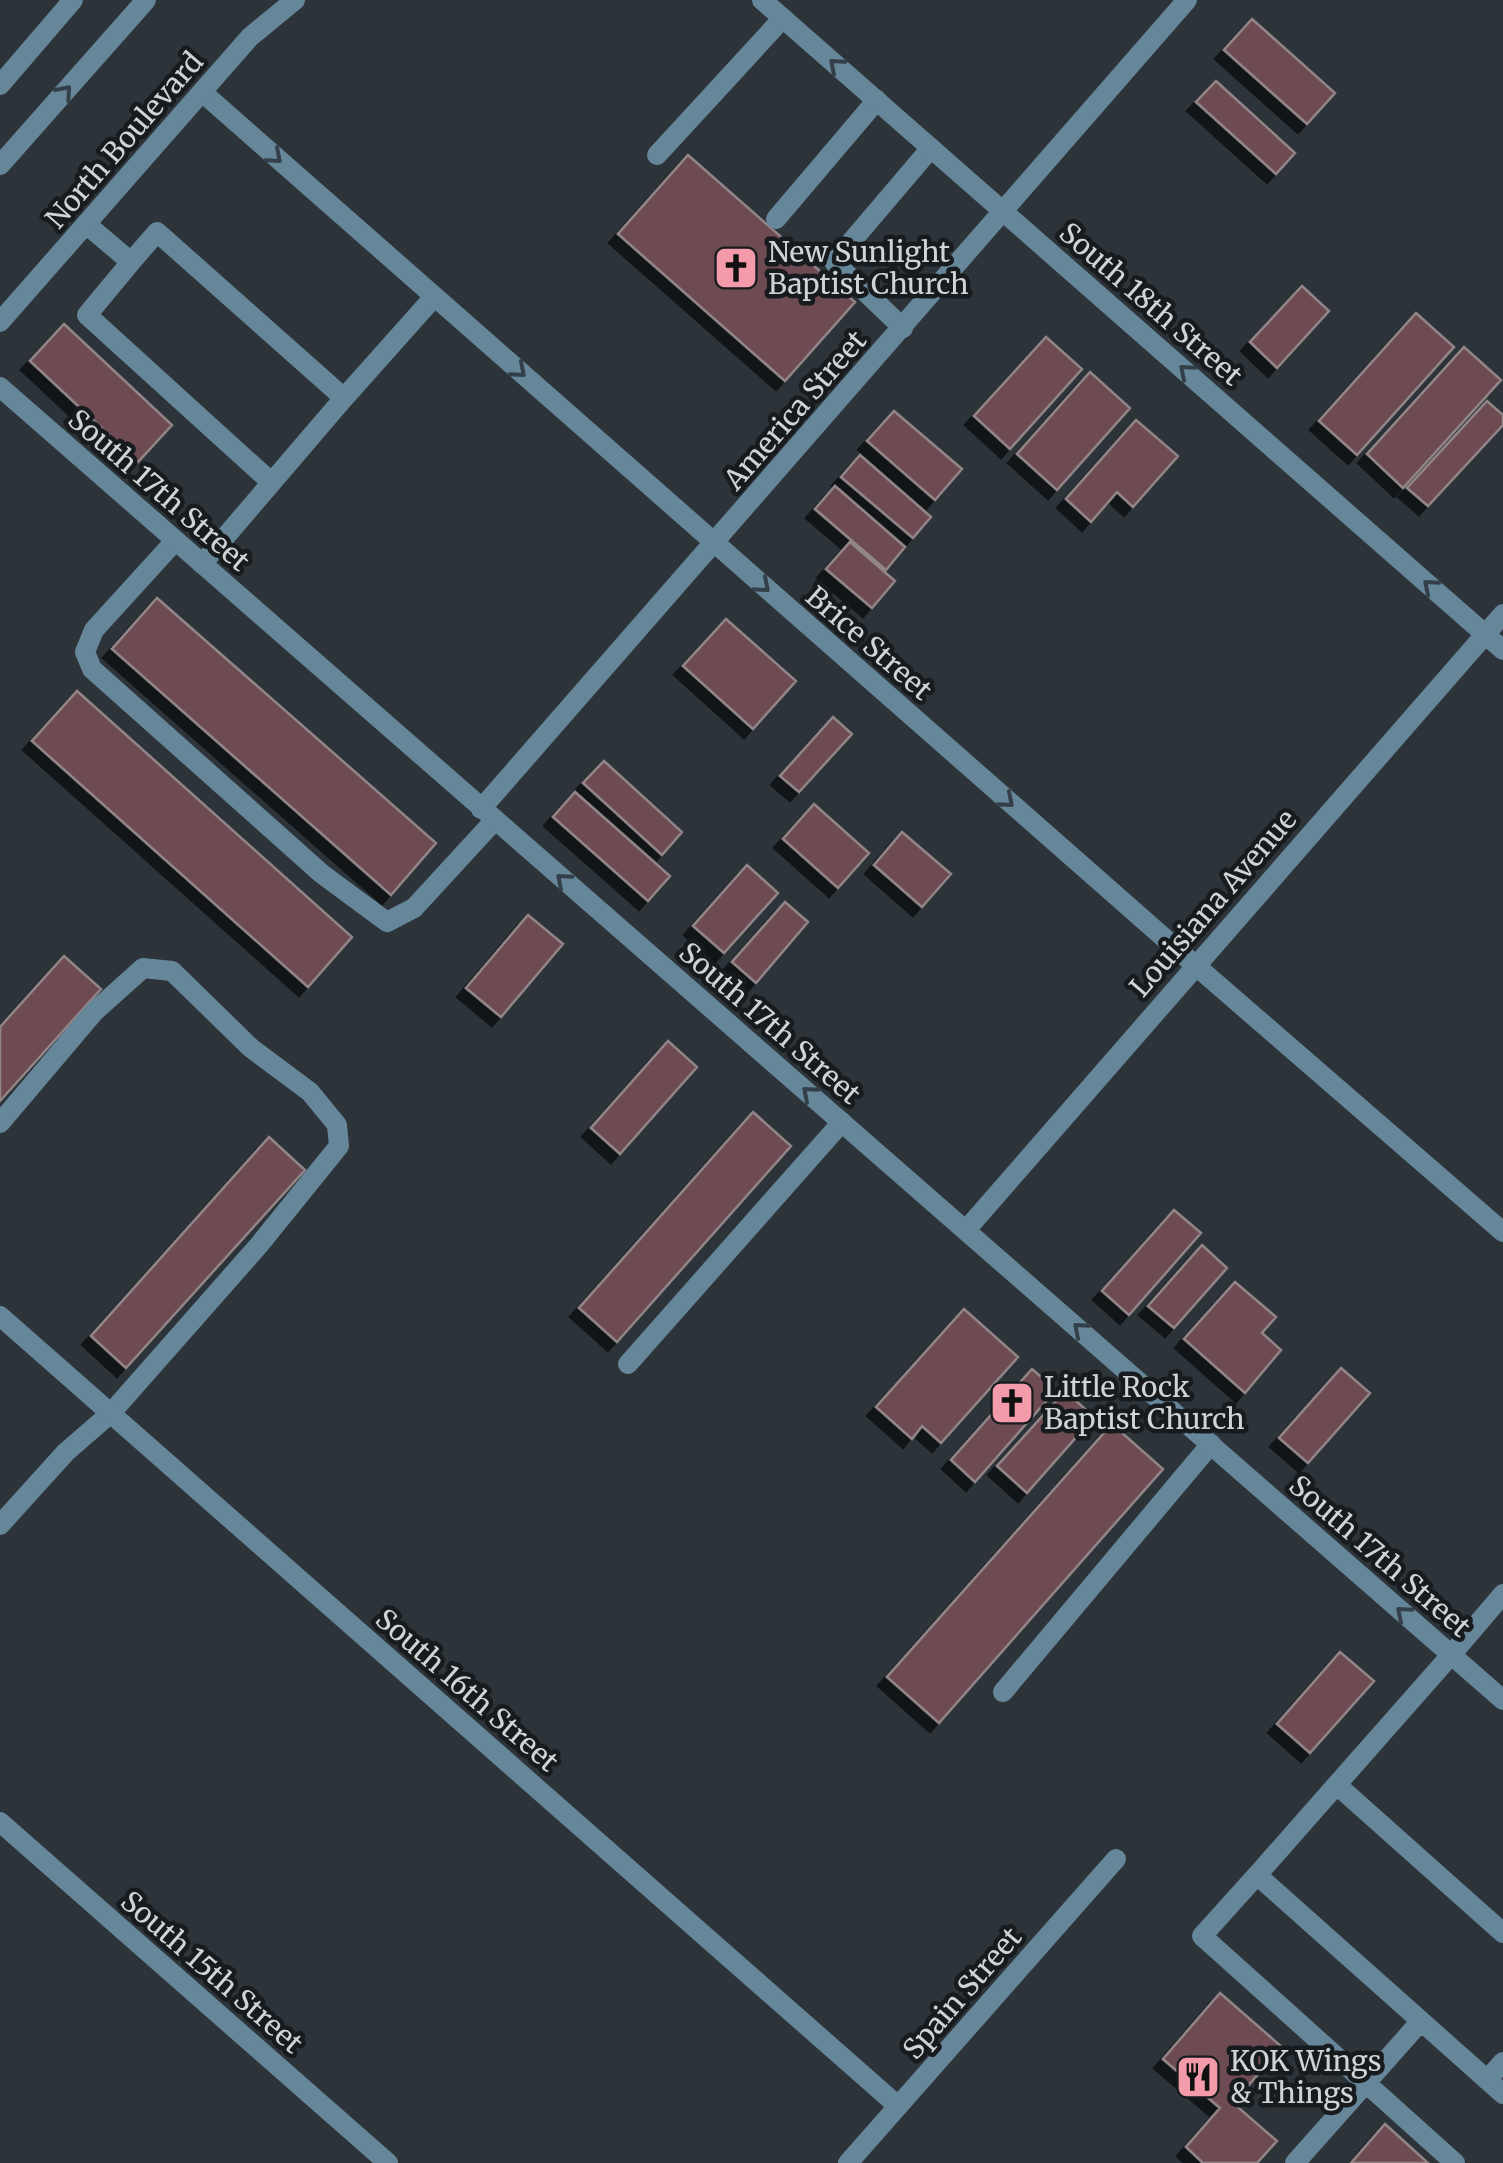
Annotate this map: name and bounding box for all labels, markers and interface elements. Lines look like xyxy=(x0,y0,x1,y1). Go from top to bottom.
street label: North Boulevard xyxy=(38,44,211,236)
one-way arrow xyxy=(829,58,848,76)
one-way arrow xyxy=(53,85,71,104)
one-way arrow xyxy=(263,145,282,163)
street label: South 18th Street xyxy=(1052,215,1250,393)
place label: New Sunlight Baptist Church xyxy=(768,234,969,302)
church icon: New Sunlight Baptist Church xyxy=(713,245,759,291)
street label: America Street xyxy=(715,323,874,498)
one-way arrow xyxy=(507,360,526,378)
one-way arrow xyxy=(1179,365,1198,383)
street label: South 17th Street xyxy=(61,401,257,579)
one-way arrow xyxy=(751,574,770,592)
street label: Brice Street xyxy=(799,578,940,708)
one-way arrow xyxy=(1423,579,1442,597)
one-way arrow xyxy=(995,789,1014,807)
street label: Louisiana Avenue xyxy=(1122,802,1304,1004)
one-way arrow xyxy=(556,874,575,892)
street label: South 17th Street xyxy=(672,934,868,1112)
one-way arrow xyxy=(802,1086,820,1104)
one-way arrow xyxy=(1073,1323,1092,1341)
place label: Little Rock Baptist Church xyxy=(1044,1369,1245,1437)
church icon: Little Rock Baptist Church xyxy=(989,1380,1035,1426)
street label: South 17th Street xyxy=(1282,1467,1478,1645)
street label: South 16th Street xyxy=(368,1601,566,1779)
one-way arrow xyxy=(1397,1606,1415,1624)
street label: South 15th Street xyxy=(114,1883,311,2061)
street label: Spain Street xyxy=(895,1920,1029,2066)
place label: KOK Wings & Things xyxy=(1230,2043,1381,2111)
restaurant icon: KOK Wings & Things xyxy=(1175,2054,1221,2100)

